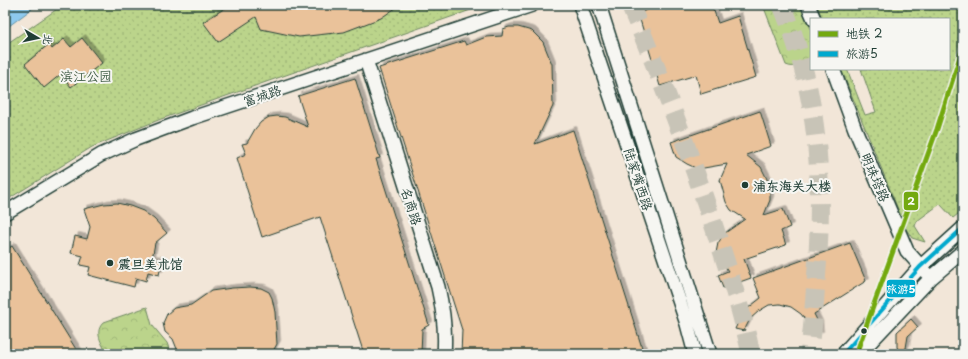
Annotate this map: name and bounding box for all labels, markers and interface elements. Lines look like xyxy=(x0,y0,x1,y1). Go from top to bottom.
north arrow xyxy=(18,18,58,58)
legend xyxy=(810,18,950,70)
text: 地铁 2 xyxy=(846,24,882,42)
text: 北 xyxy=(39,33,58,46)
text: 旅游5 xyxy=(846,44,878,62)
park label: 滨江公园 xyxy=(60,66,112,85)
street label: 富城路 xyxy=(240,80,284,110)
street label: 陆家嘴西路 xyxy=(620,145,658,213)
street label: 明珠塔路 xyxy=(857,149,895,205)
place label: 浦东海关大楼 xyxy=(753,176,831,195)
marker: 浦东海关大楼 xyxy=(740,180,750,190)
street label: 名商路 xyxy=(397,185,427,227)
line badge: 2 xyxy=(903,191,919,211)
text: 2 xyxy=(907,192,915,209)
place label: 震旦美术馆 xyxy=(118,254,183,273)
marker: 震旦美术馆 xyxy=(105,258,115,268)
line badge: 旅游5 xyxy=(886,279,916,298)
text: 旅游5 xyxy=(886,280,916,297)
unlabelled marker xyxy=(859,326,869,336)

